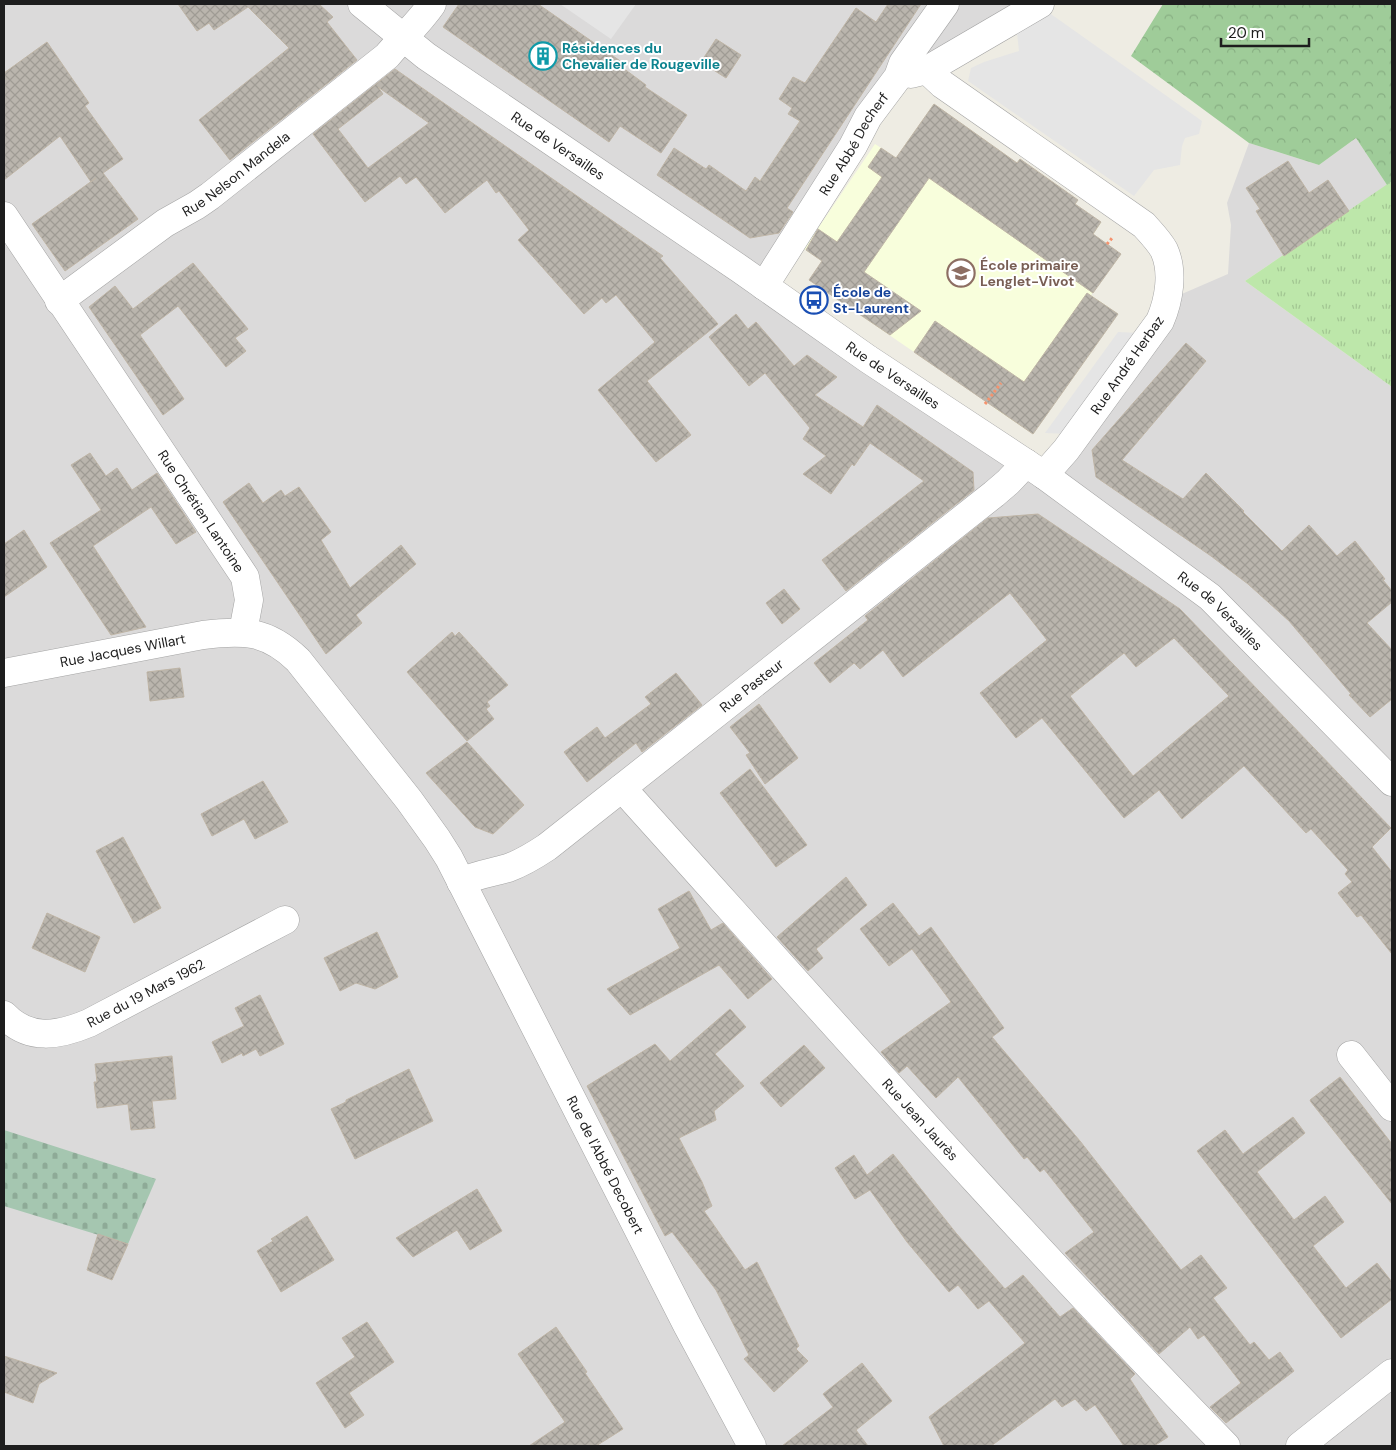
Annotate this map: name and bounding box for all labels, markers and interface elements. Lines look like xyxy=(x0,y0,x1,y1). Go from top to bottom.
scale bar xyxy=(1221,15,1308,47)
text: 20 m xyxy=(1228,23,1264,43)
place label: Résidences du Chevalier de Rougeville xyxy=(562,39,720,73)
building icon: Résidences du Chevalier de Rougeville xyxy=(528,41,558,71)
street label: Rue Abbé Decherf xyxy=(815,89,892,199)
street label: Rue de Versailles xyxy=(508,107,608,184)
street label: Rue Nelson Mandela xyxy=(179,127,293,221)
place label: École primaire Lenglet-Vivot xyxy=(980,256,1079,290)
school or university icon: École primaire Lenglet-Vivot xyxy=(946,258,976,288)
place label: École de St-Laurent xyxy=(833,283,909,317)
bus stop icon: École de St-Laurent xyxy=(799,285,829,315)
street label: Rue André Herbaz xyxy=(1086,312,1168,418)
street label: Rue de Versailles xyxy=(842,337,943,413)
street label: Rue Chrétien Lantoine xyxy=(154,447,248,576)
street label: Rue de Versailles xyxy=(1174,567,1267,654)
street label: Rue Jacques Willart xyxy=(58,629,187,671)
street label: Rue Pasteur xyxy=(716,655,787,716)
street label: Rue du 19 Mars 1962 xyxy=(84,955,208,1031)
street label: Rue Jean Jaurès xyxy=(878,1075,962,1164)
street label: Rue de l'Abbé Decobert xyxy=(563,1093,648,1237)

